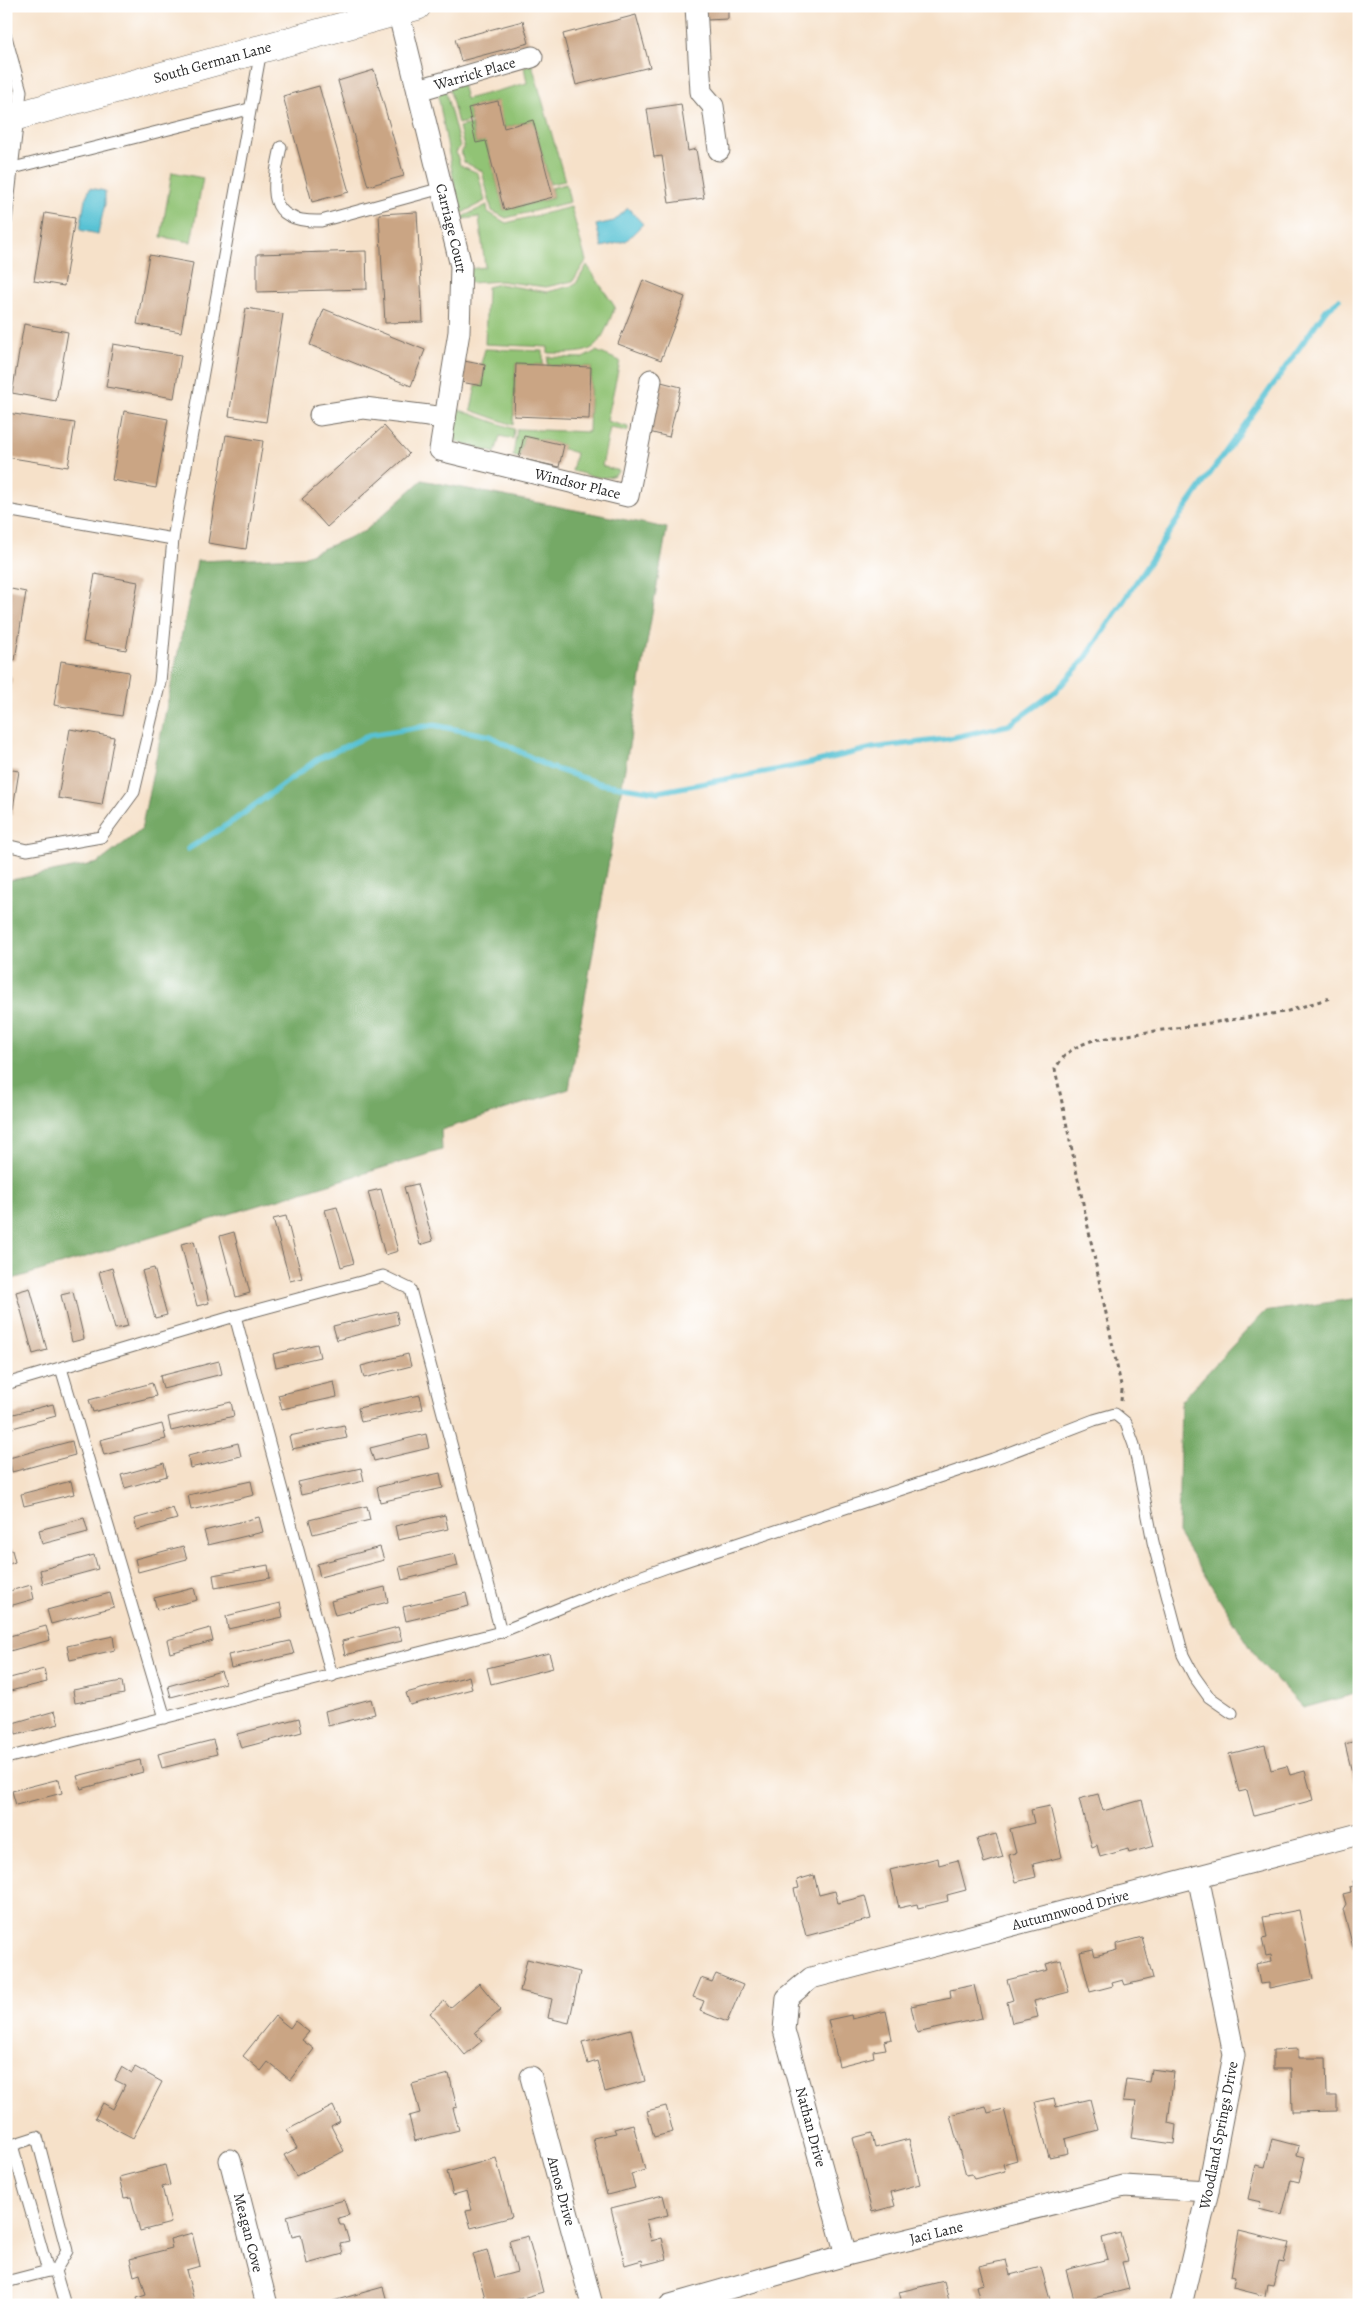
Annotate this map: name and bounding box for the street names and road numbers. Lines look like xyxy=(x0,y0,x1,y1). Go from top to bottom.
street label: South German Lane xyxy=(151,36,274,88)
street label: Warrick Place xyxy=(431,52,518,95)
street label: Carriage Court xyxy=(431,182,471,274)
street label: Windsor Place xyxy=(532,463,623,504)
street label: Autumnwood Drive xyxy=(1009,1885,1131,1935)
street label: Woodland Springs Drive xyxy=(1194,2059,1243,2212)
street label: Nathan Drive xyxy=(791,2085,831,2170)
street label: Amos Drive xyxy=(542,2153,580,2228)
street label: Meagan Cove xyxy=(229,2191,268,2275)
street label: Jaci Lane xyxy=(907,2216,965,2249)

